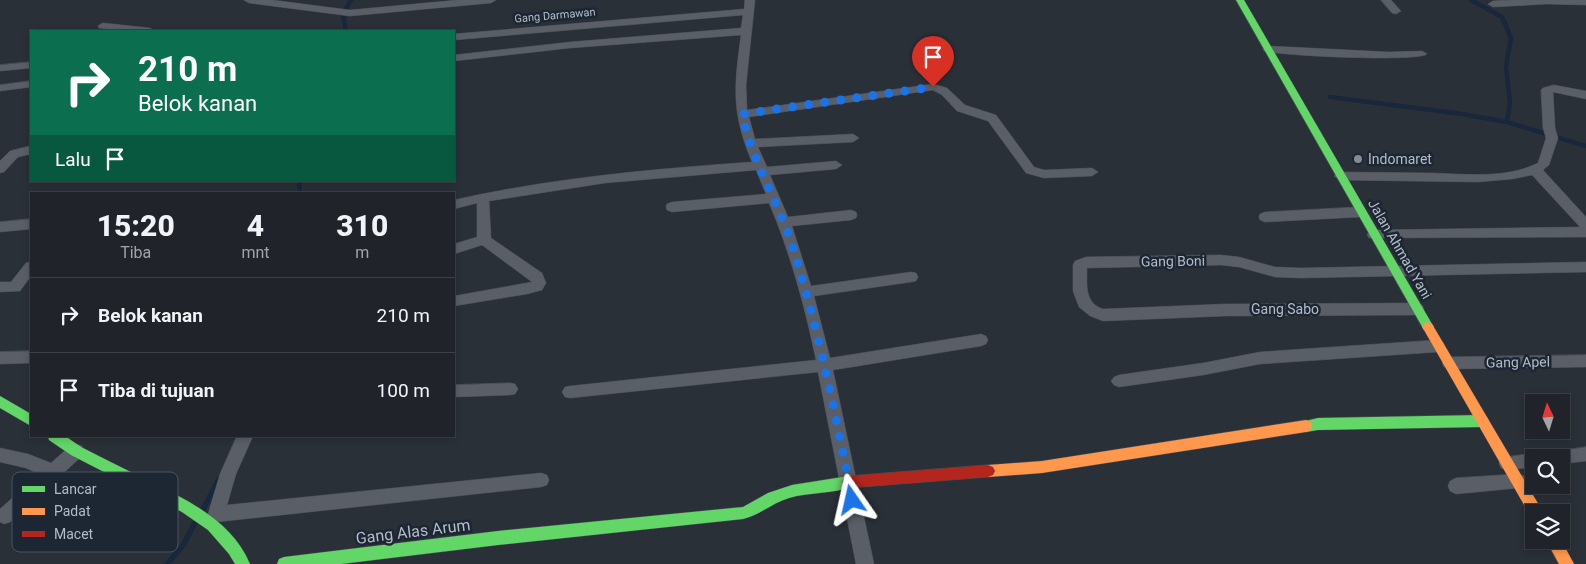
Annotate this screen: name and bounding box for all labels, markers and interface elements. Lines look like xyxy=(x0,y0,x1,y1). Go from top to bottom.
street label: Gang Darmawan xyxy=(514,5,596,26)
pin xyxy=(912,36,954,87)
icon: arrive xyxy=(919,43,947,71)
text: 210 m xyxy=(138,49,237,90)
icon: right xyxy=(55,50,120,115)
text: Belok kanan xyxy=(138,91,257,116)
icon: arrive xyxy=(101,145,129,173)
text: Lalu xyxy=(55,148,91,171)
place label: Indomaret xyxy=(1368,151,1432,167)
marker: Indomaret xyxy=(1352,153,1364,165)
street label: Jalan Ahmad Yani xyxy=(1365,196,1435,302)
text: 15:20 xyxy=(97,208,175,243)
text: 4 xyxy=(247,208,264,243)
text: 310 xyxy=(336,208,388,243)
text: Tiba xyxy=(120,243,151,262)
text: mnt xyxy=(241,243,270,262)
text: m xyxy=(355,243,369,262)
street label: Gang Boni xyxy=(1141,252,1205,270)
icon: right xyxy=(55,301,83,329)
street label: Gang Sabo xyxy=(1251,301,1319,317)
text: Belok kanan xyxy=(98,304,203,327)
text: 210 m xyxy=(377,304,430,327)
street label: Gang Apel xyxy=(1486,353,1550,371)
icon: arrive xyxy=(55,376,83,404)
text: Tiba di tujuan xyxy=(98,379,214,402)
text: 100 m xyxy=(377,379,430,402)
north arrow xyxy=(1525,394,1570,439)
map controls xyxy=(1525,394,1570,549)
button: search xyxy=(1525,449,1570,494)
legend xyxy=(12,472,178,552)
position arrow xyxy=(825,473,877,525)
text: Lancar xyxy=(54,481,97,497)
text: Padat xyxy=(54,503,91,519)
button: layers xyxy=(1525,504,1570,549)
street label: Gang Alas Arum xyxy=(355,515,471,548)
text: Macet xyxy=(54,526,94,542)

